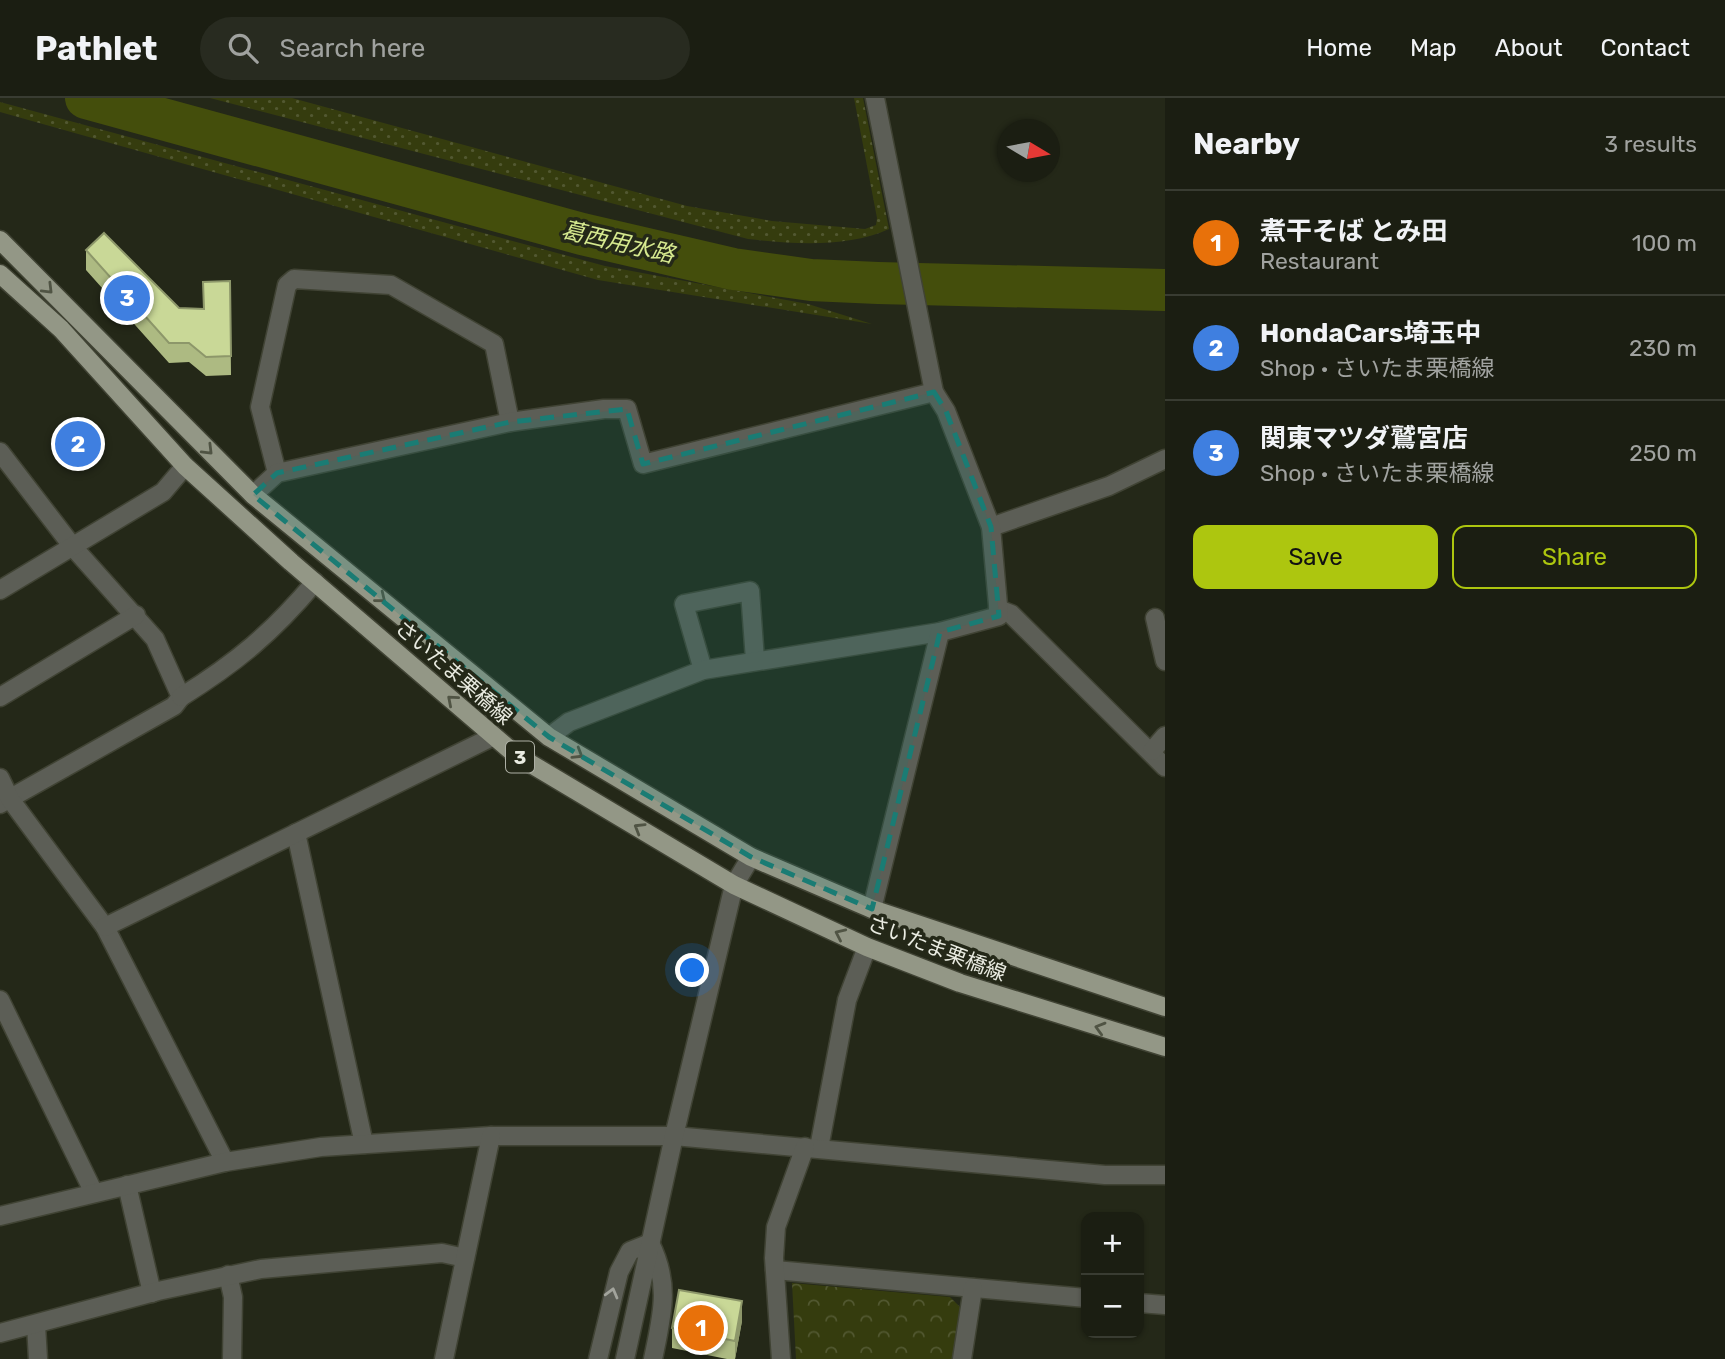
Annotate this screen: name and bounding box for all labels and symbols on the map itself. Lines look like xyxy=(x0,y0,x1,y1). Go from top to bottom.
north arrow xyxy=(997,119,1060,182)
water label: 葛西用水路 xyxy=(559,215,679,269)
pin: 3 xyxy=(104,272,150,324)
one-way arrow xyxy=(40,281,52,293)
pin: 2 xyxy=(55,418,101,470)
one-way arrow xyxy=(200,442,213,455)
one-way arrow xyxy=(372,590,385,602)
street label: さいたま栗橋線 xyxy=(391,615,517,729)
one-way arrow xyxy=(447,696,460,708)
road number: 3 xyxy=(506,742,534,772)
one-way arrow xyxy=(571,746,584,759)
one-way arrow xyxy=(633,823,646,836)
street label: さいたま栗橋線 xyxy=(864,910,1010,986)
one-way arrow xyxy=(835,928,847,942)
your location xyxy=(675,953,709,987)
one-way arrow xyxy=(1094,1022,1106,1037)
one-way arrow xyxy=(604,1287,619,1299)
pin: 1 xyxy=(678,1302,724,1354)

